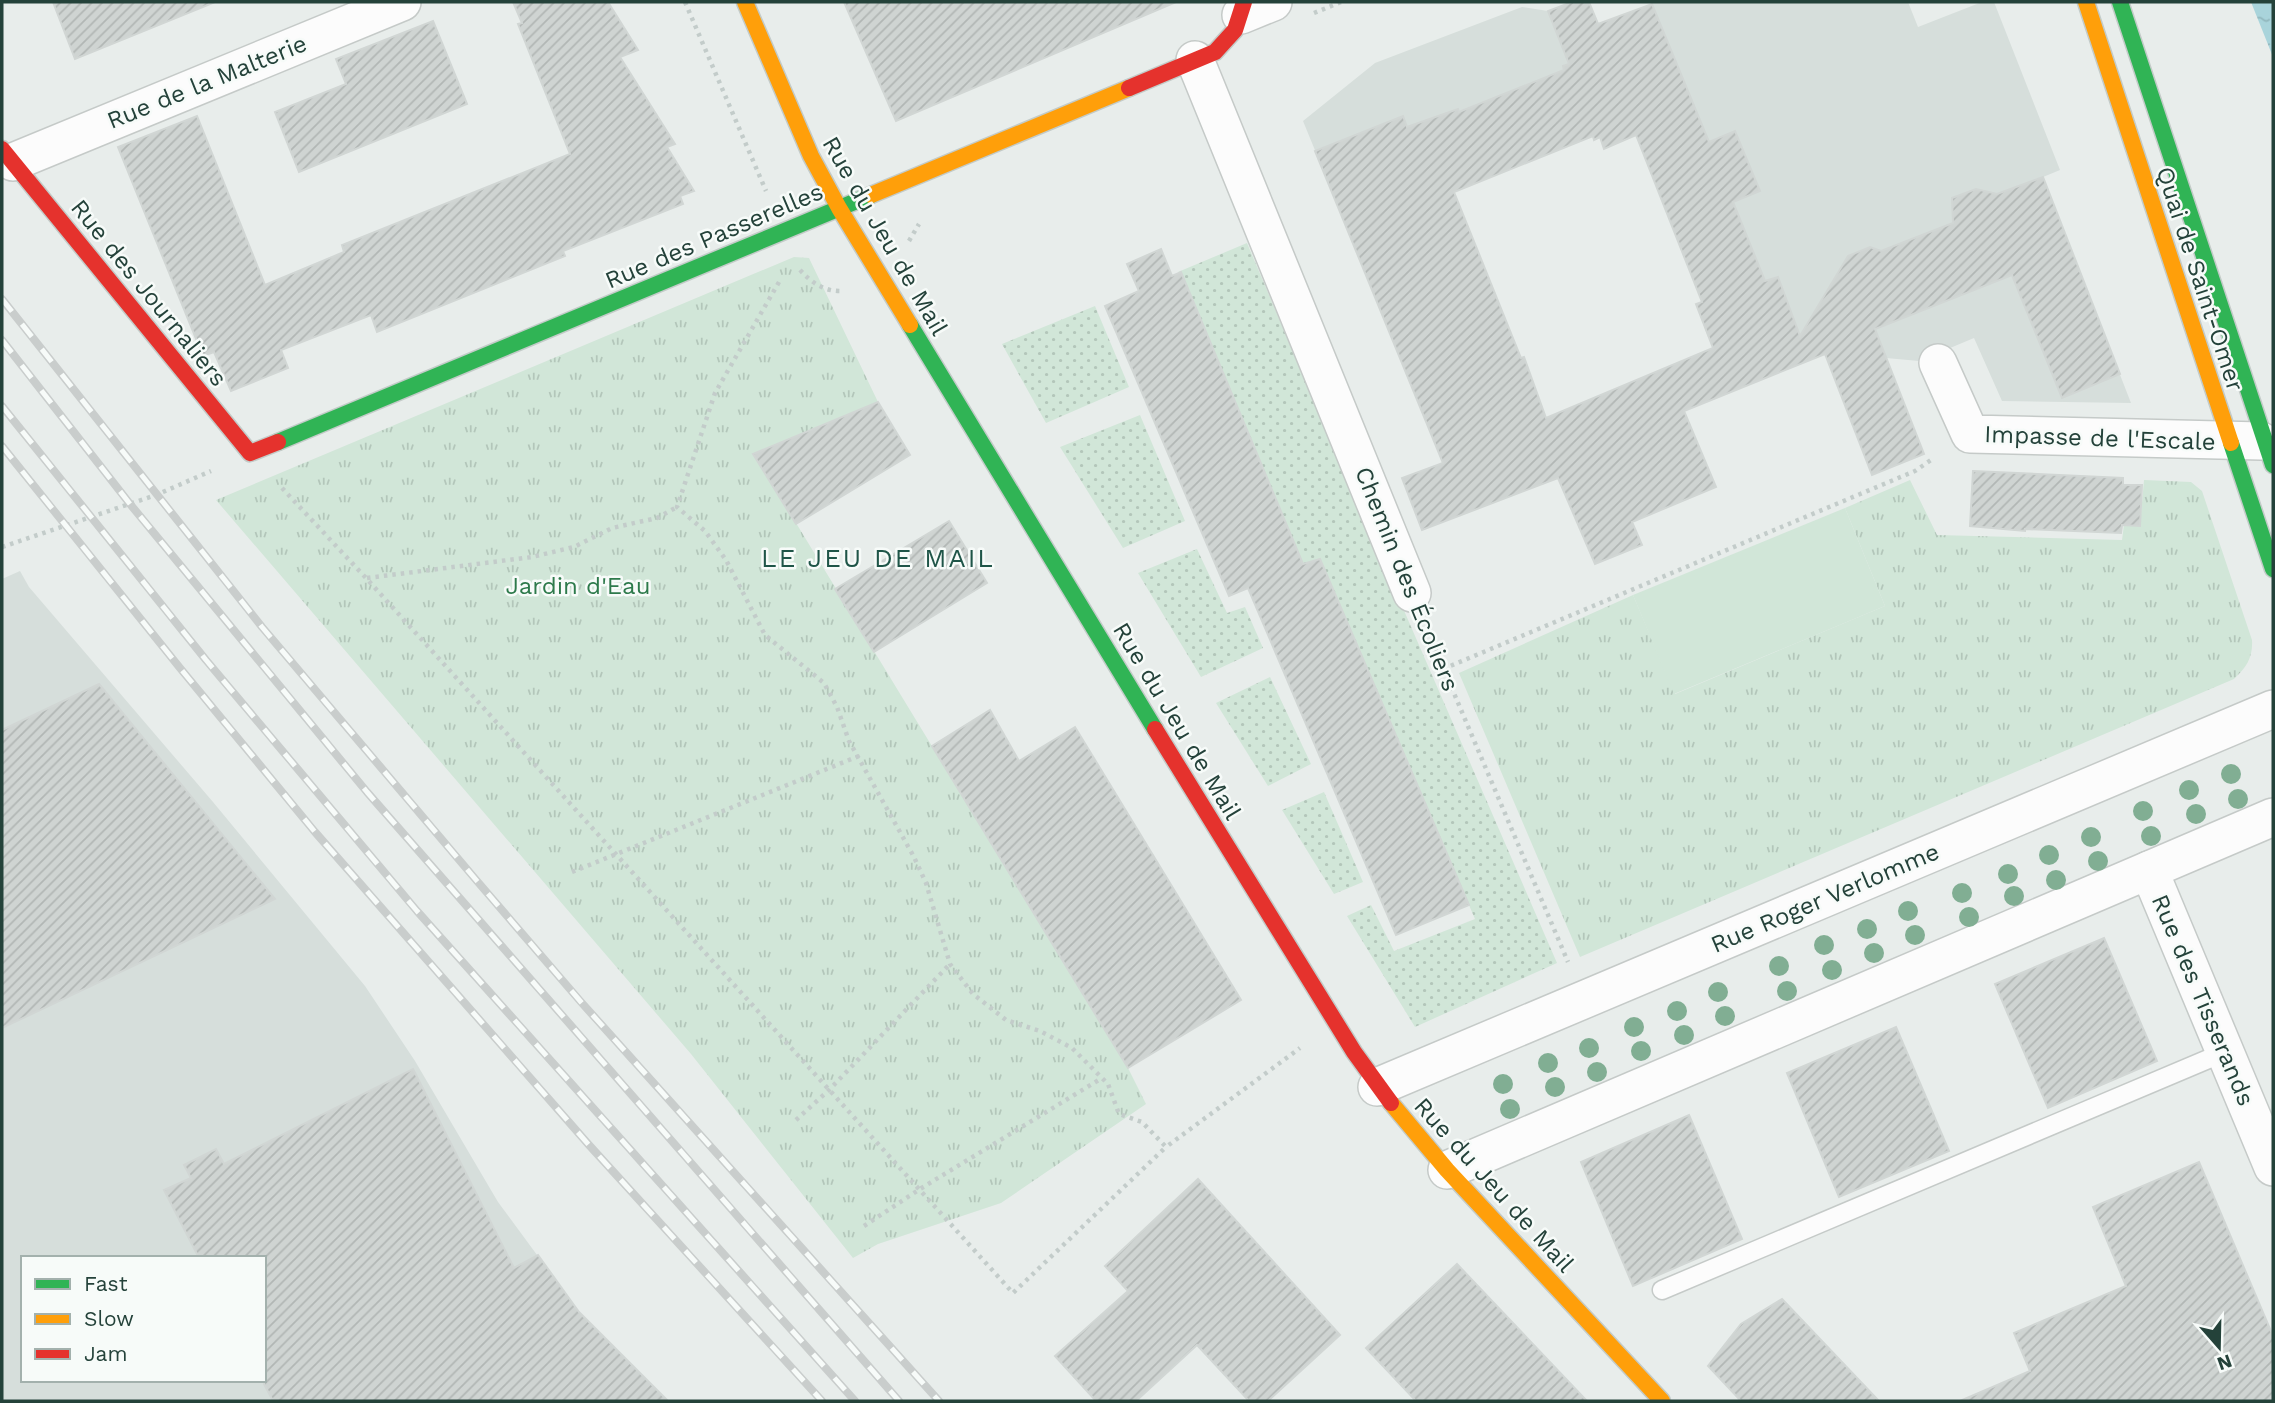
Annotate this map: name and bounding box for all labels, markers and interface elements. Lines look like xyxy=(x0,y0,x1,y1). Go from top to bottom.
street label: Rue de la Malterie xyxy=(103,29,311,135)
street label: Rue du Jeu de Mail xyxy=(817,132,954,341)
street label: Quai de Saint-Omer xyxy=(2151,163,2250,395)
street label: Rue des Passerelles xyxy=(601,177,827,295)
street label: Rue des Journaliers xyxy=(65,194,233,392)
street label: Impasse de l'Escale xyxy=(1984,420,2216,456)
street label: Chemin des Écoliers xyxy=(1349,463,1465,695)
district label: LE JEU DE MAIL xyxy=(761,543,995,573)
park label: Jardin d'Eau xyxy=(506,572,650,600)
street label: Rue du Jeu de Mail xyxy=(1107,617,1247,825)
street label: Rue Roger Verlomme xyxy=(1707,837,1943,959)
street label: Rue des Tisserands xyxy=(2146,890,2260,1110)
street label: Rue du Jeu de Mail xyxy=(1408,1092,1580,1278)
legend xyxy=(21,1256,266,1382)
text: Fast xyxy=(84,1271,128,1296)
text: Slow xyxy=(84,1306,134,1331)
north arrow xyxy=(2184,1312,2254,1382)
text: Jam xyxy=(84,1341,127,1366)
text: N xyxy=(2214,1349,2235,1376)

